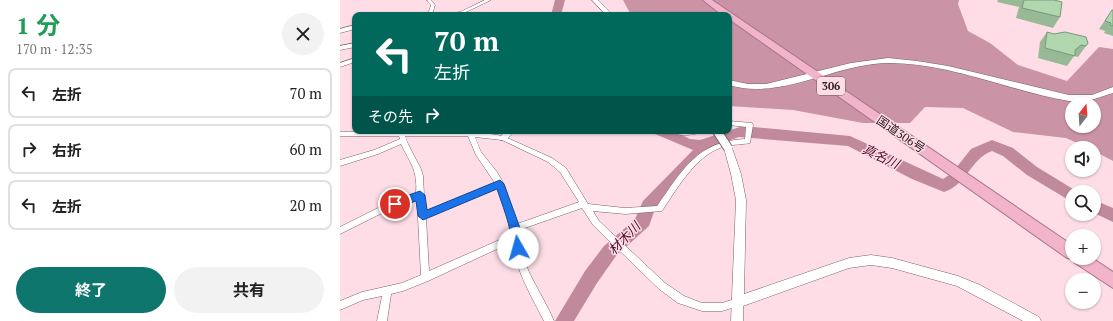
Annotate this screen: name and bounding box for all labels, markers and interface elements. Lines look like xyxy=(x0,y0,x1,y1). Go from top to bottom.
text: 1 分 xyxy=(16,9,60,41)
button: close xyxy=(282,13,324,55)
text: 70 m xyxy=(434,22,499,59)
icon: left xyxy=(368,28,420,80)
text: 170 m · 12:35 xyxy=(16,40,93,58)
text: 左折 xyxy=(434,60,470,84)
road number: 306 xyxy=(817,77,845,95)
icon: left xyxy=(18,82,40,104)
text: 70 m xyxy=(289,83,322,103)
text: 左折 xyxy=(52,84,82,104)
north arrow xyxy=(1065,97,1101,133)
map controls xyxy=(1065,97,1101,309)
icon: right xyxy=(421,104,443,126)
text: その先 xyxy=(368,106,413,126)
street label: 国道306号 xyxy=(874,112,928,156)
icon: right xyxy=(18,138,40,160)
text: 60 m xyxy=(289,139,322,159)
text: 右折 xyxy=(52,140,82,160)
water label: 真名川 xyxy=(860,140,904,173)
button: sound xyxy=(1065,141,1101,177)
button: search xyxy=(1065,185,1101,221)
pin xyxy=(378,187,412,221)
icon: arrive xyxy=(384,193,406,215)
icon: left xyxy=(18,194,40,216)
text: 20 m xyxy=(289,195,322,215)
text: 左折 xyxy=(52,196,82,216)
water label: 材木川 xyxy=(604,216,645,258)
position arrow xyxy=(497,227,539,269)
button: + xyxy=(1065,229,1101,265)
button: 終了 xyxy=(16,267,166,313)
button: 共有 xyxy=(174,267,324,313)
button: − xyxy=(1065,273,1101,309)

